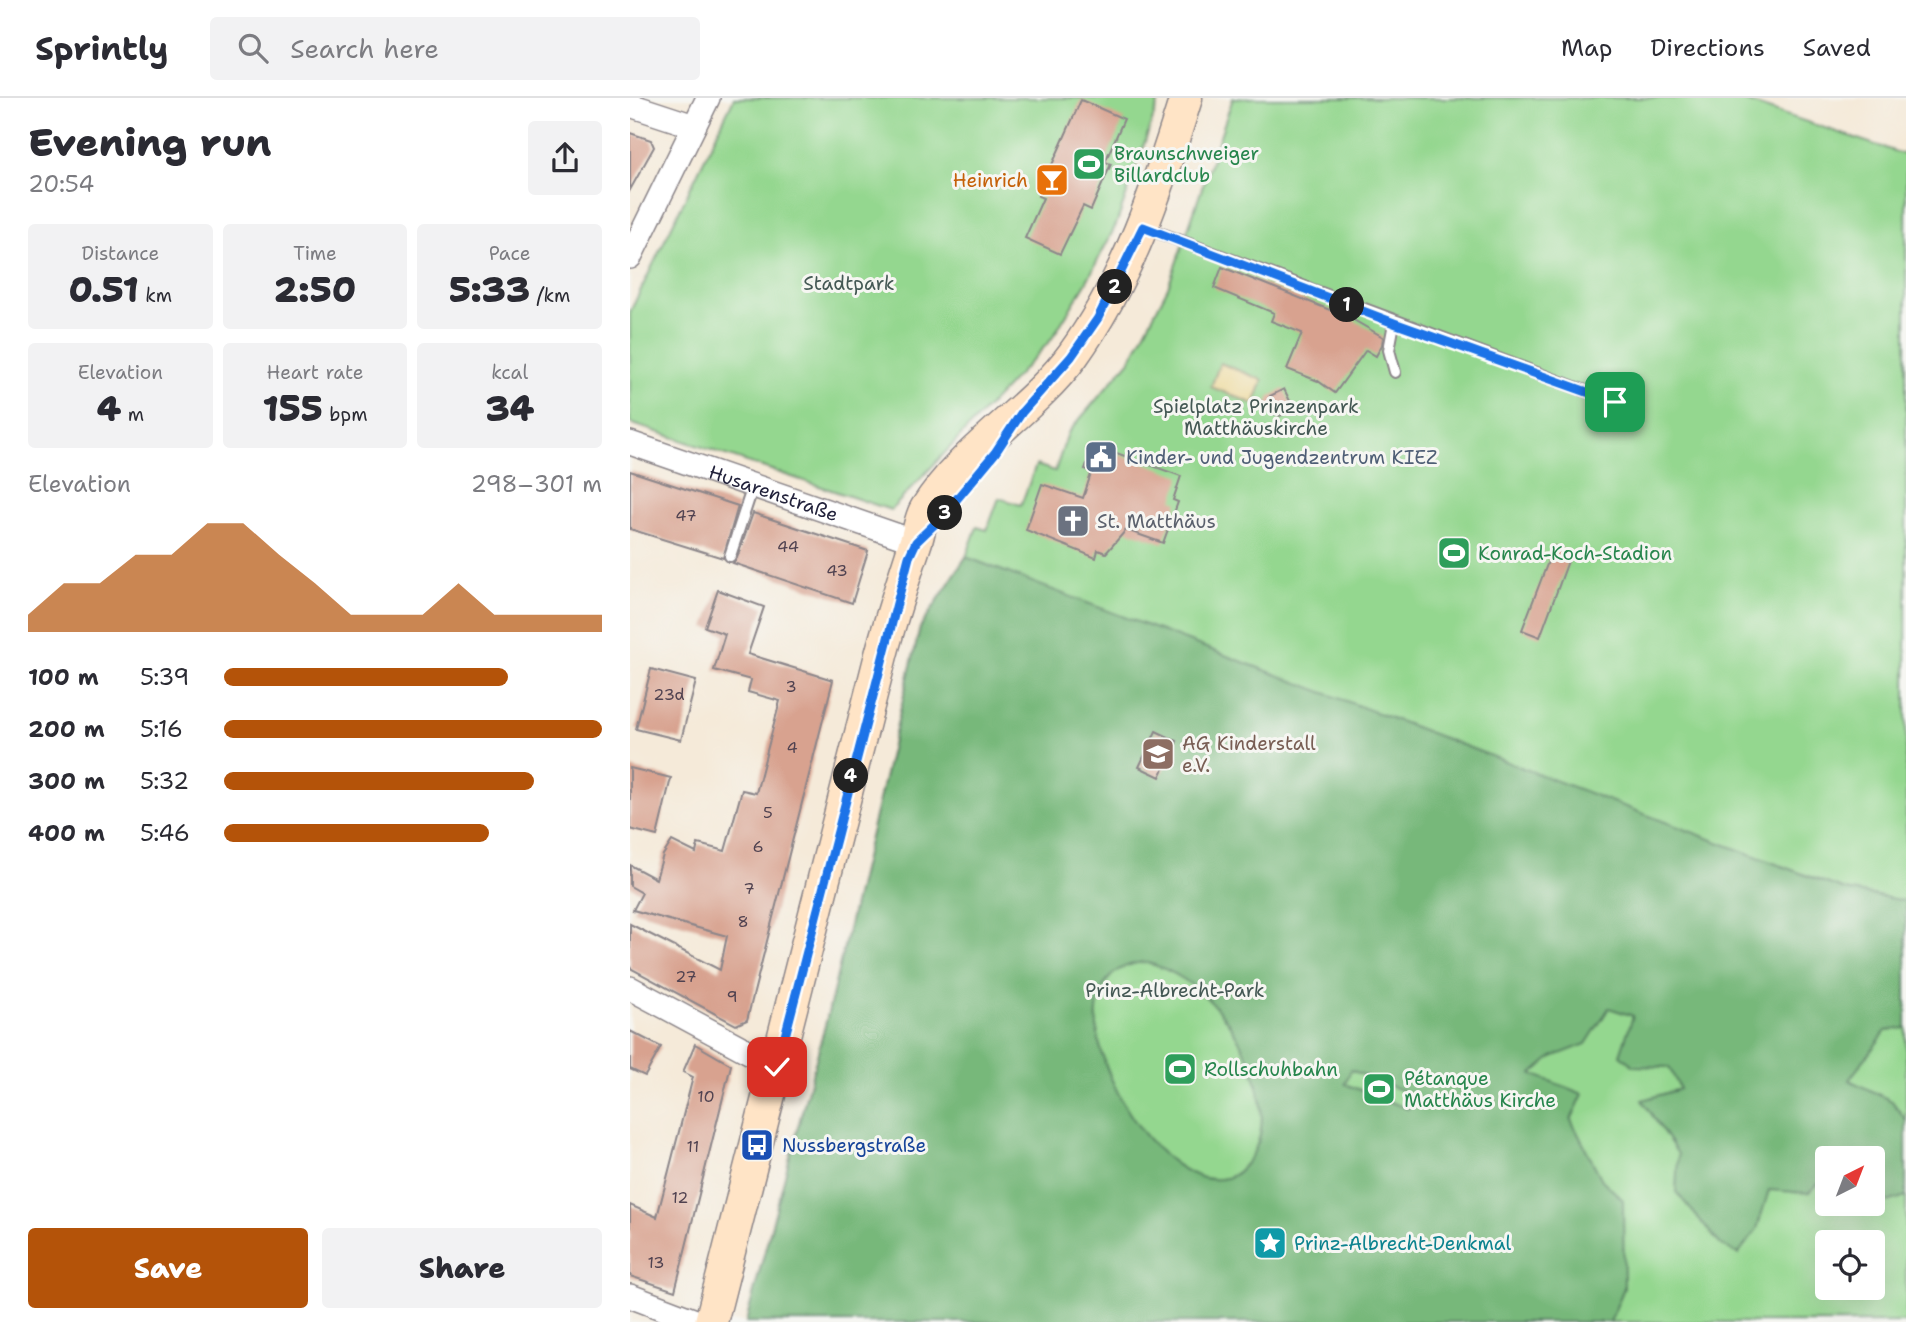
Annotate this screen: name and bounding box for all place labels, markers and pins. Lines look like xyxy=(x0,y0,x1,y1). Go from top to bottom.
place label: Braunschweiger Billardclub xyxy=(1114,141,1259,188)
sports icon: Braunschweiger Billardclub xyxy=(1070,145,1108,183)
bar icon: Heinrich xyxy=(1033,161,1071,199)
place label: Heinrich xyxy=(953,168,1028,193)
pin: 2 xyxy=(1098,270,1133,304)
pin: 1 xyxy=(1330,288,1364,322)
pin xyxy=(1585,372,1645,432)
public building icon: Kinder- und Jugendzentrum KIEZ xyxy=(1082,438,1120,476)
place label: Kinder- und Jugendzentrum KIEZ xyxy=(1126,445,1438,470)
pin: 3 xyxy=(928,496,962,530)
church icon: St. Matthäus xyxy=(1054,502,1092,540)
place label: St. Matthäus xyxy=(1097,509,1216,534)
sports icon: Konrad-Koch-Stadion xyxy=(1435,534,1473,572)
place label: Konrad-Koch-Stadion xyxy=(1478,541,1672,566)
place label: AG Kinderstall e.V. xyxy=(1182,731,1316,778)
school or university icon: AG Kinderstall e.V. xyxy=(1139,735,1177,773)
pin: 4 xyxy=(834,758,868,794)
pin xyxy=(747,1037,807,1097)
sports icon: Rollschuhbahn xyxy=(1161,1050,1199,1088)
place label: Rollschuhbahn xyxy=(1204,1057,1338,1082)
place label: Pétanque Matthäus Kirche xyxy=(1404,1066,1556,1113)
sports icon: Pétanque Matthäus Kirche xyxy=(1360,1070,1398,1108)
bus stop icon: Nussbergstraße xyxy=(738,1126,776,1164)
place label: Nussbergstraße xyxy=(782,1133,926,1158)
place icon: Prinz-Albrecht-Denkmal xyxy=(1251,1224,1289,1262)
place label: Prinz-Albrecht-Denkmal xyxy=(1294,1231,1512,1256)

